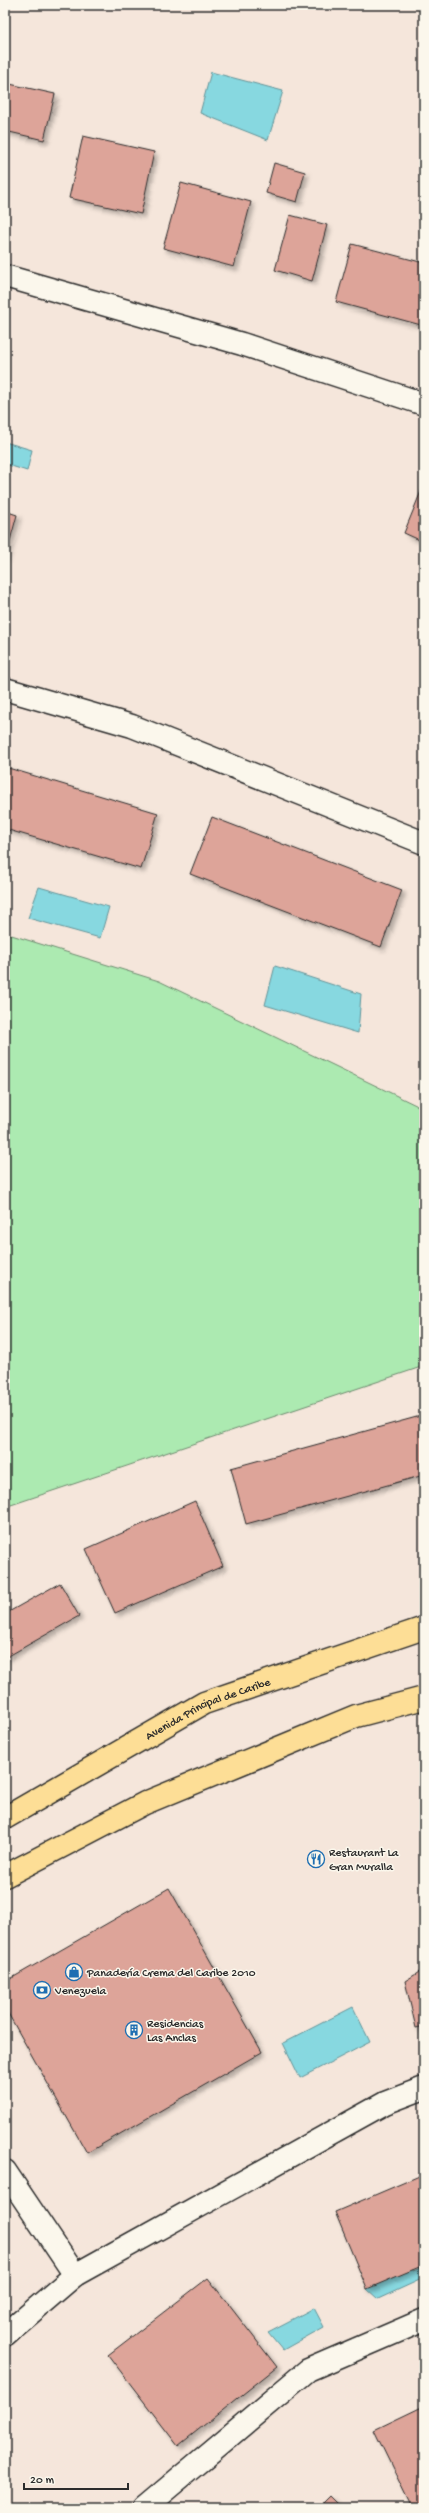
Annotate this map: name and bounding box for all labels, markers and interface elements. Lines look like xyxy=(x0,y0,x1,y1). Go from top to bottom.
street label: Avenida Principal de Caribe xyxy=(144,1676,273,1744)
place label: Restaurant La Gran Muralla xyxy=(329,1847,399,1875)
restaurant icon: Restaurant La Gran Muralla xyxy=(306,1849,326,1869)
shop icon: Panadería Crema del Caribe 2010 xyxy=(64,1962,84,1982)
place label: Panadería Crema del Caribe 2010 xyxy=(86,1967,256,1981)
bank icon: Venezuela xyxy=(32,1980,52,2000)
place label: Venezuela xyxy=(54,1985,107,1999)
place label: Residencias Las Anclas xyxy=(147,2018,204,2046)
building icon: Residencias Las Anclas xyxy=(124,2020,144,2040)
scale bar xyxy=(24,2465,128,2491)
text: 20 m xyxy=(30,2474,55,2488)

